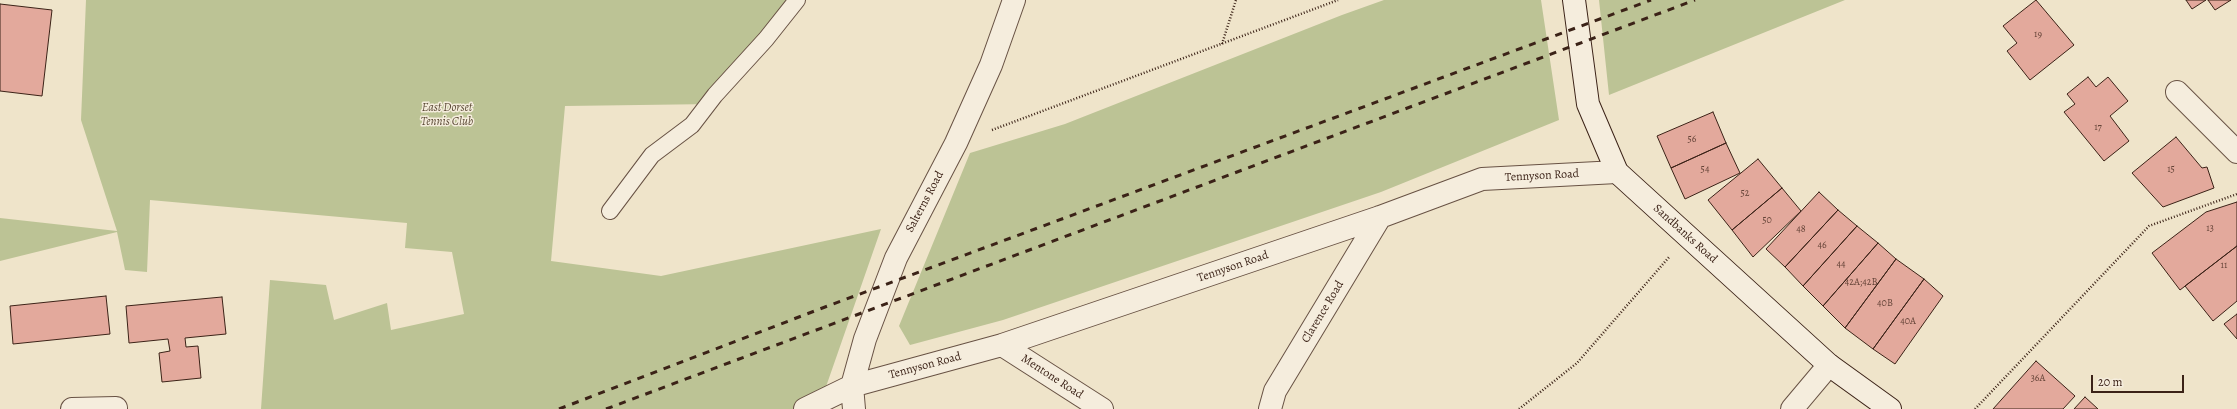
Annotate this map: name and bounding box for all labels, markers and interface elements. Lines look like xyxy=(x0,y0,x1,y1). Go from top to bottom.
house number: 19 xyxy=(2034,29,2042,41)
park label: East Dorset Tennis Club xyxy=(421,101,473,129)
house number: 17 xyxy=(2094,122,2102,134)
house number: 56 xyxy=(1688,134,1696,146)
house number: 54 xyxy=(1701,164,1709,176)
house number: 15 xyxy=(2167,164,2175,176)
street label: Tennyson Road xyxy=(1505,167,1579,185)
street label: Salterns Road xyxy=(903,169,947,235)
house number: 52 xyxy=(1740,188,1750,200)
street label: Sandbanks Road xyxy=(1650,202,1720,266)
house number: 50 xyxy=(1762,215,1772,227)
house number: 13 xyxy=(2206,223,2214,235)
house number: 48 xyxy=(1796,224,1806,236)
house number: 46 xyxy=(1817,240,1827,252)
street label: Tennyson Road xyxy=(1196,248,1270,286)
house number: 44 xyxy=(1836,259,1846,271)
house number: 11 xyxy=(2221,260,2227,272)
house number: 42A;42B xyxy=(1845,277,1877,289)
street label: Clarence Road xyxy=(1299,278,1347,346)
house number: 40B xyxy=(1877,298,1893,310)
house number: 40A xyxy=(1900,316,1916,328)
street label: Tennyson Road xyxy=(887,349,963,383)
street label: Mentone Road xyxy=(1018,352,1086,402)
scale bar xyxy=(2093,367,2186,393)
house number: 36A xyxy=(2031,373,2045,385)
text: 20 m xyxy=(2098,374,2122,390)

